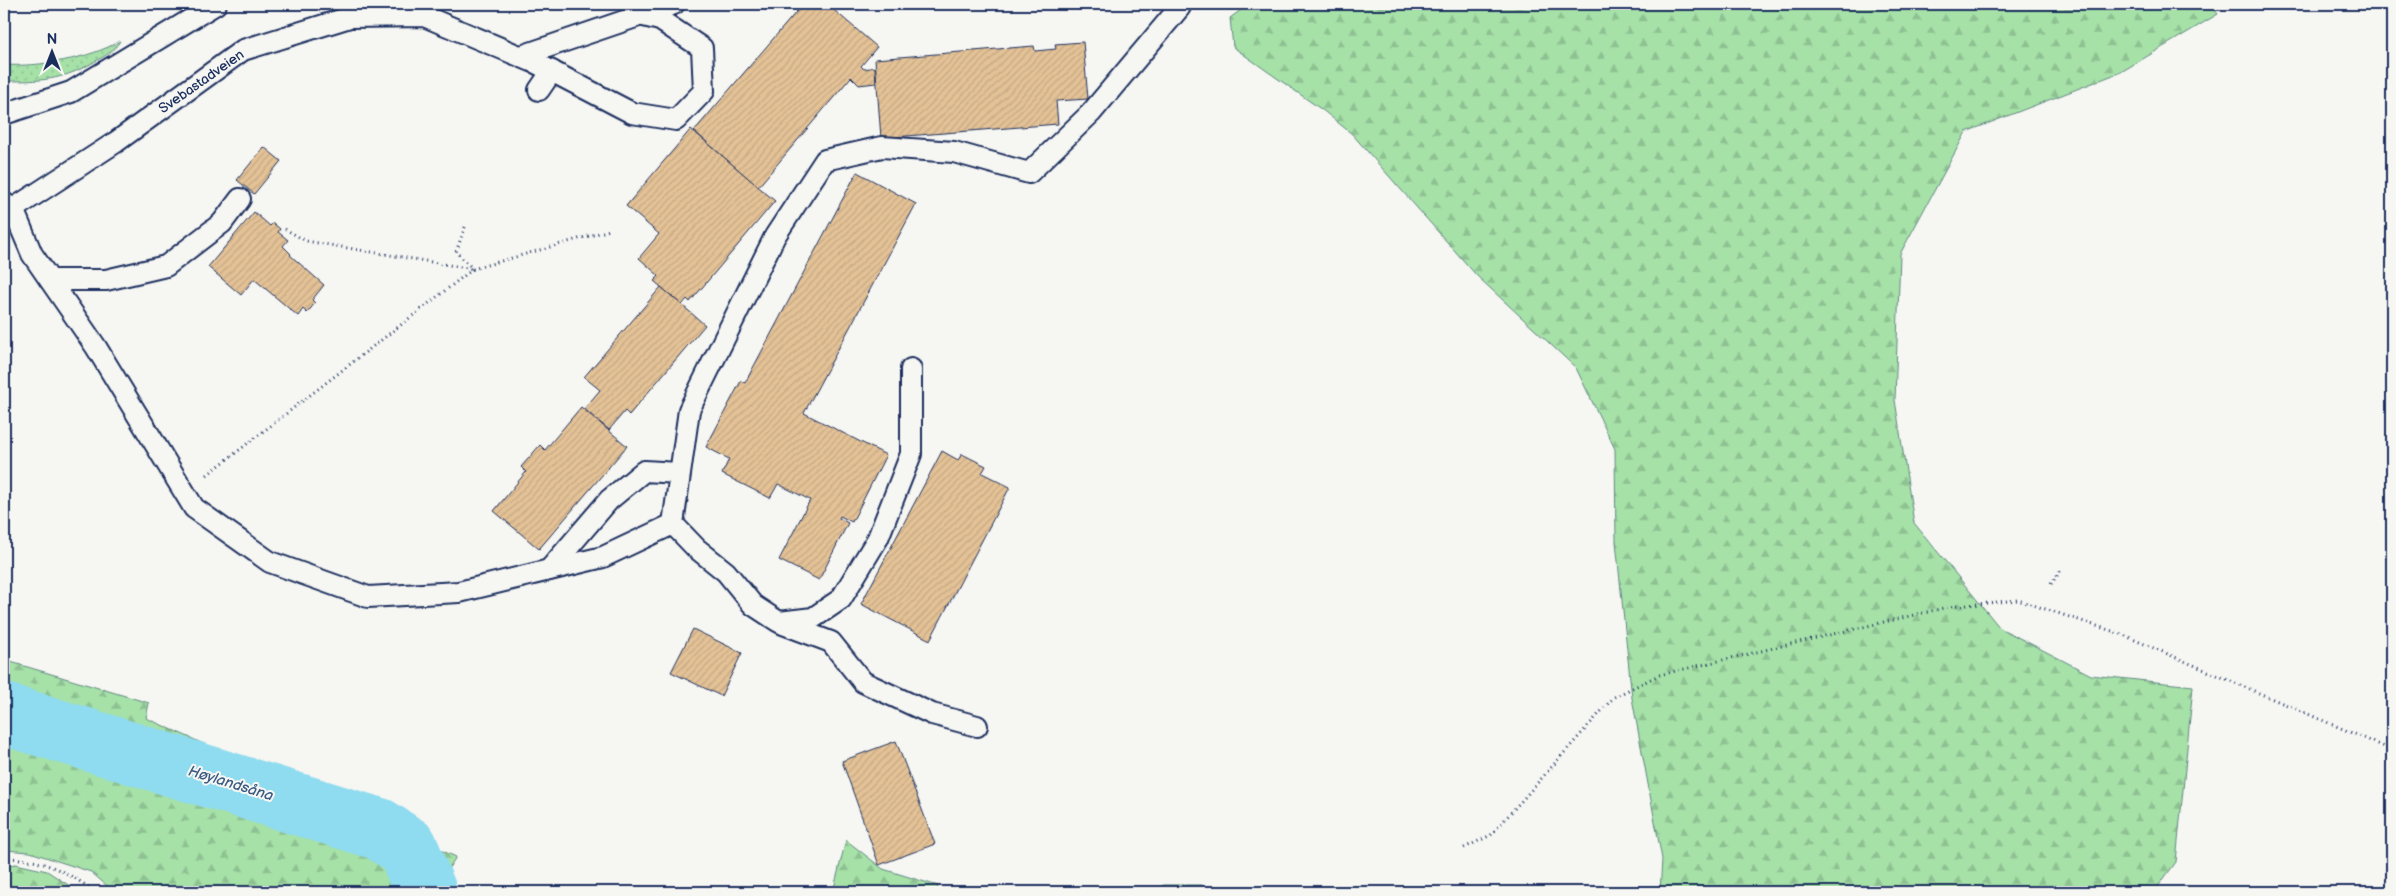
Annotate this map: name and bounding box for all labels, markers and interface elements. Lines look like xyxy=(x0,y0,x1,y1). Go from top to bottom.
north arrow xyxy=(28,28,78,78)
text: N xyxy=(47,31,57,48)
street label: Svebastadveien xyxy=(155,46,247,117)
water label: Høylandsåna xyxy=(186,762,276,805)

